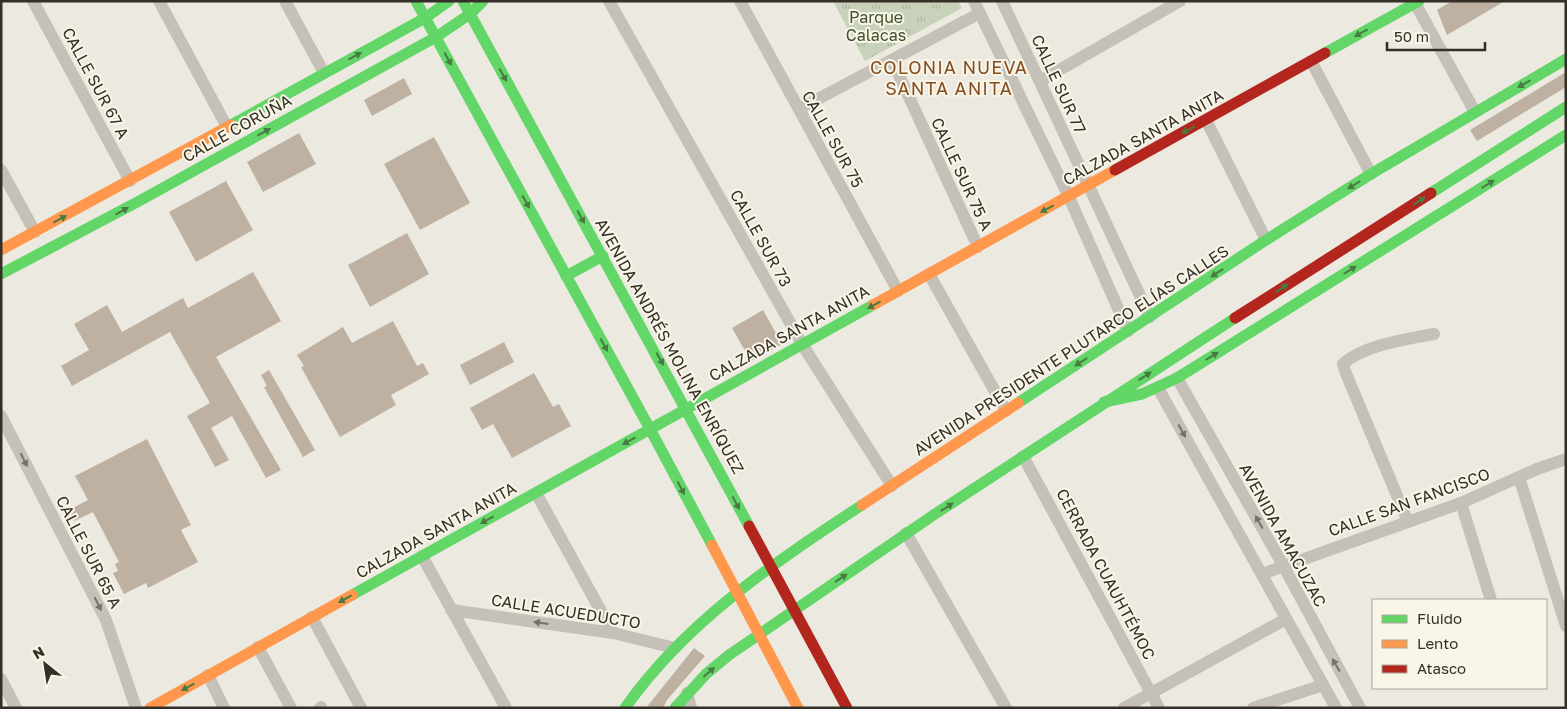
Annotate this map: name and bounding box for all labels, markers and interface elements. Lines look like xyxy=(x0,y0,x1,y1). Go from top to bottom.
park label: Parque Calacas xyxy=(846,7,906,45)
scale bar xyxy=(1387,20,1484,52)
street label: CALLE SUR 67 A xyxy=(58,24,134,142)
text: 50 m xyxy=(1394,27,1429,45)
one-way arrow xyxy=(1354,29,1367,38)
street label: CALLE SUR 77 xyxy=(1027,31,1091,137)
one-way arrow xyxy=(348,52,363,60)
one-way arrow xyxy=(444,52,452,67)
district label: COLONIA NUEVA SANTA ANITA xyxy=(870,56,1028,99)
one-way arrow xyxy=(499,67,507,82)
one-way arrow xyxy=(1517,79,1530,88)
street label: CALZADA SANTA ANITA xyxy=(1059,84,1227,189)
street label: CALLE SUR 75 xyxy=(798,87,868,191)
street label: CALLE CORUÑA xyxy=(179,90,295,166)
street label: CALLE SUR 75 A xyxy=(927,114,997,234)
one-way arrow xyxy=(1182,125,1195,134)
one-way arrow xyxy=(257,128,271,136)
one-way arrow xyxy=(1481,179,1494,189)
one-way arrow xyxy=(1348,181,1361,190)
street label: CALLE SUR 73 xyxy=(726,186,796,290)
one-way arrow xyxy=(522,195,530,209)
one-way arrow xyxy=(1412,196,1426,206)
one-way arrow xyxy=(1040,205,1053,214)
one-way arrow xyxy=(115,206,128,215)
one-way arrow xyxy=(577,210,585,224)
one-way arrow xyxy=(52,215,67,223)
street label: AVENIDA ANDRÉS MOLINA ENRÍQUEZ xyxy=(591,215,749,477)
street label: AVENIDA PRESIDENTE PLUTARCO ELÍAS CALLES xyxy=(910,240,1232,460)
one-way arrow xyxy=(1343,266,1356,275)
one-way arrow xyxy=(1211,268,1224,277)
street label: CALZADA SANTA ANITA xyxy=(705,280,873,385)
one-way arrow xyxy=(1275,284,1289,293)
one-way arrow xyxy=(866,301,881,309)
one-way arrow xyxy=(599,338,608,351)
one-way arrow xyxy=(1205,352,1218,361)
one-way arrow xyxy=(655,353,664,366)
one-way arrow xyxy=(1075,357,1088,367)
one-way arrow xyxy=(1139,371,1152,381)
one-way arrow xyxy=(1178,423,1186,438)
one-way arrow xyxy=(621,437,636,445)
one-way arrow xyxy=(20,453,28,467)
street label: AVENIDA AMACUZAC xyxy=(1235,460,1331,610)
street label: CALLE SAN FANCISCO xyxy=(1325,463,1493,541)
street label: CALZADA SANTA ANITA xyxy=(352,477,520,582)
one-way arrow xyxy=(677,480,685,495)
street label: CERRADA CUAUHTÉMOC xyxy=(1052,485,1160,663)
street label: CALLE SUR 65 A xyxy=(52,492,126,612)
one-way arrow xyxy=(732,496,741,509)
one-way arrow xyxy=(940,502,953,512)
one-way arrow xyxy=(1255,515,1263,530)
one-way arrow xyxy=(479,516,494,524)
one-way arrow xyxy=(834,573,847,583)
street label: CALLE ACUEDUCTO xyxy=(490,589,642,633)
one-way arrow xyxy=(337,595,352,603)
one-way arrow xyxy=(94,597,102,612)
legend xyxy=(1372,599,1547,689)
text: Fluido xyxy=(1417,609,1462,627)
one-way arrow xyxy=(533,618,549,626)
text: Lento xyxy=(1417,634,1458,652)
north arrow xyxy=(20,639,70,689)
text: N xyxy=(29,642,47,662)
one-way arrow xyxy=(1332,658,1340,673)
text: Atasco xyxy=(1417,659,1466,677)
one-way arrow xyxy=(702,667,715,678)
one-way arrow xyxy=(180,683,195,691)

